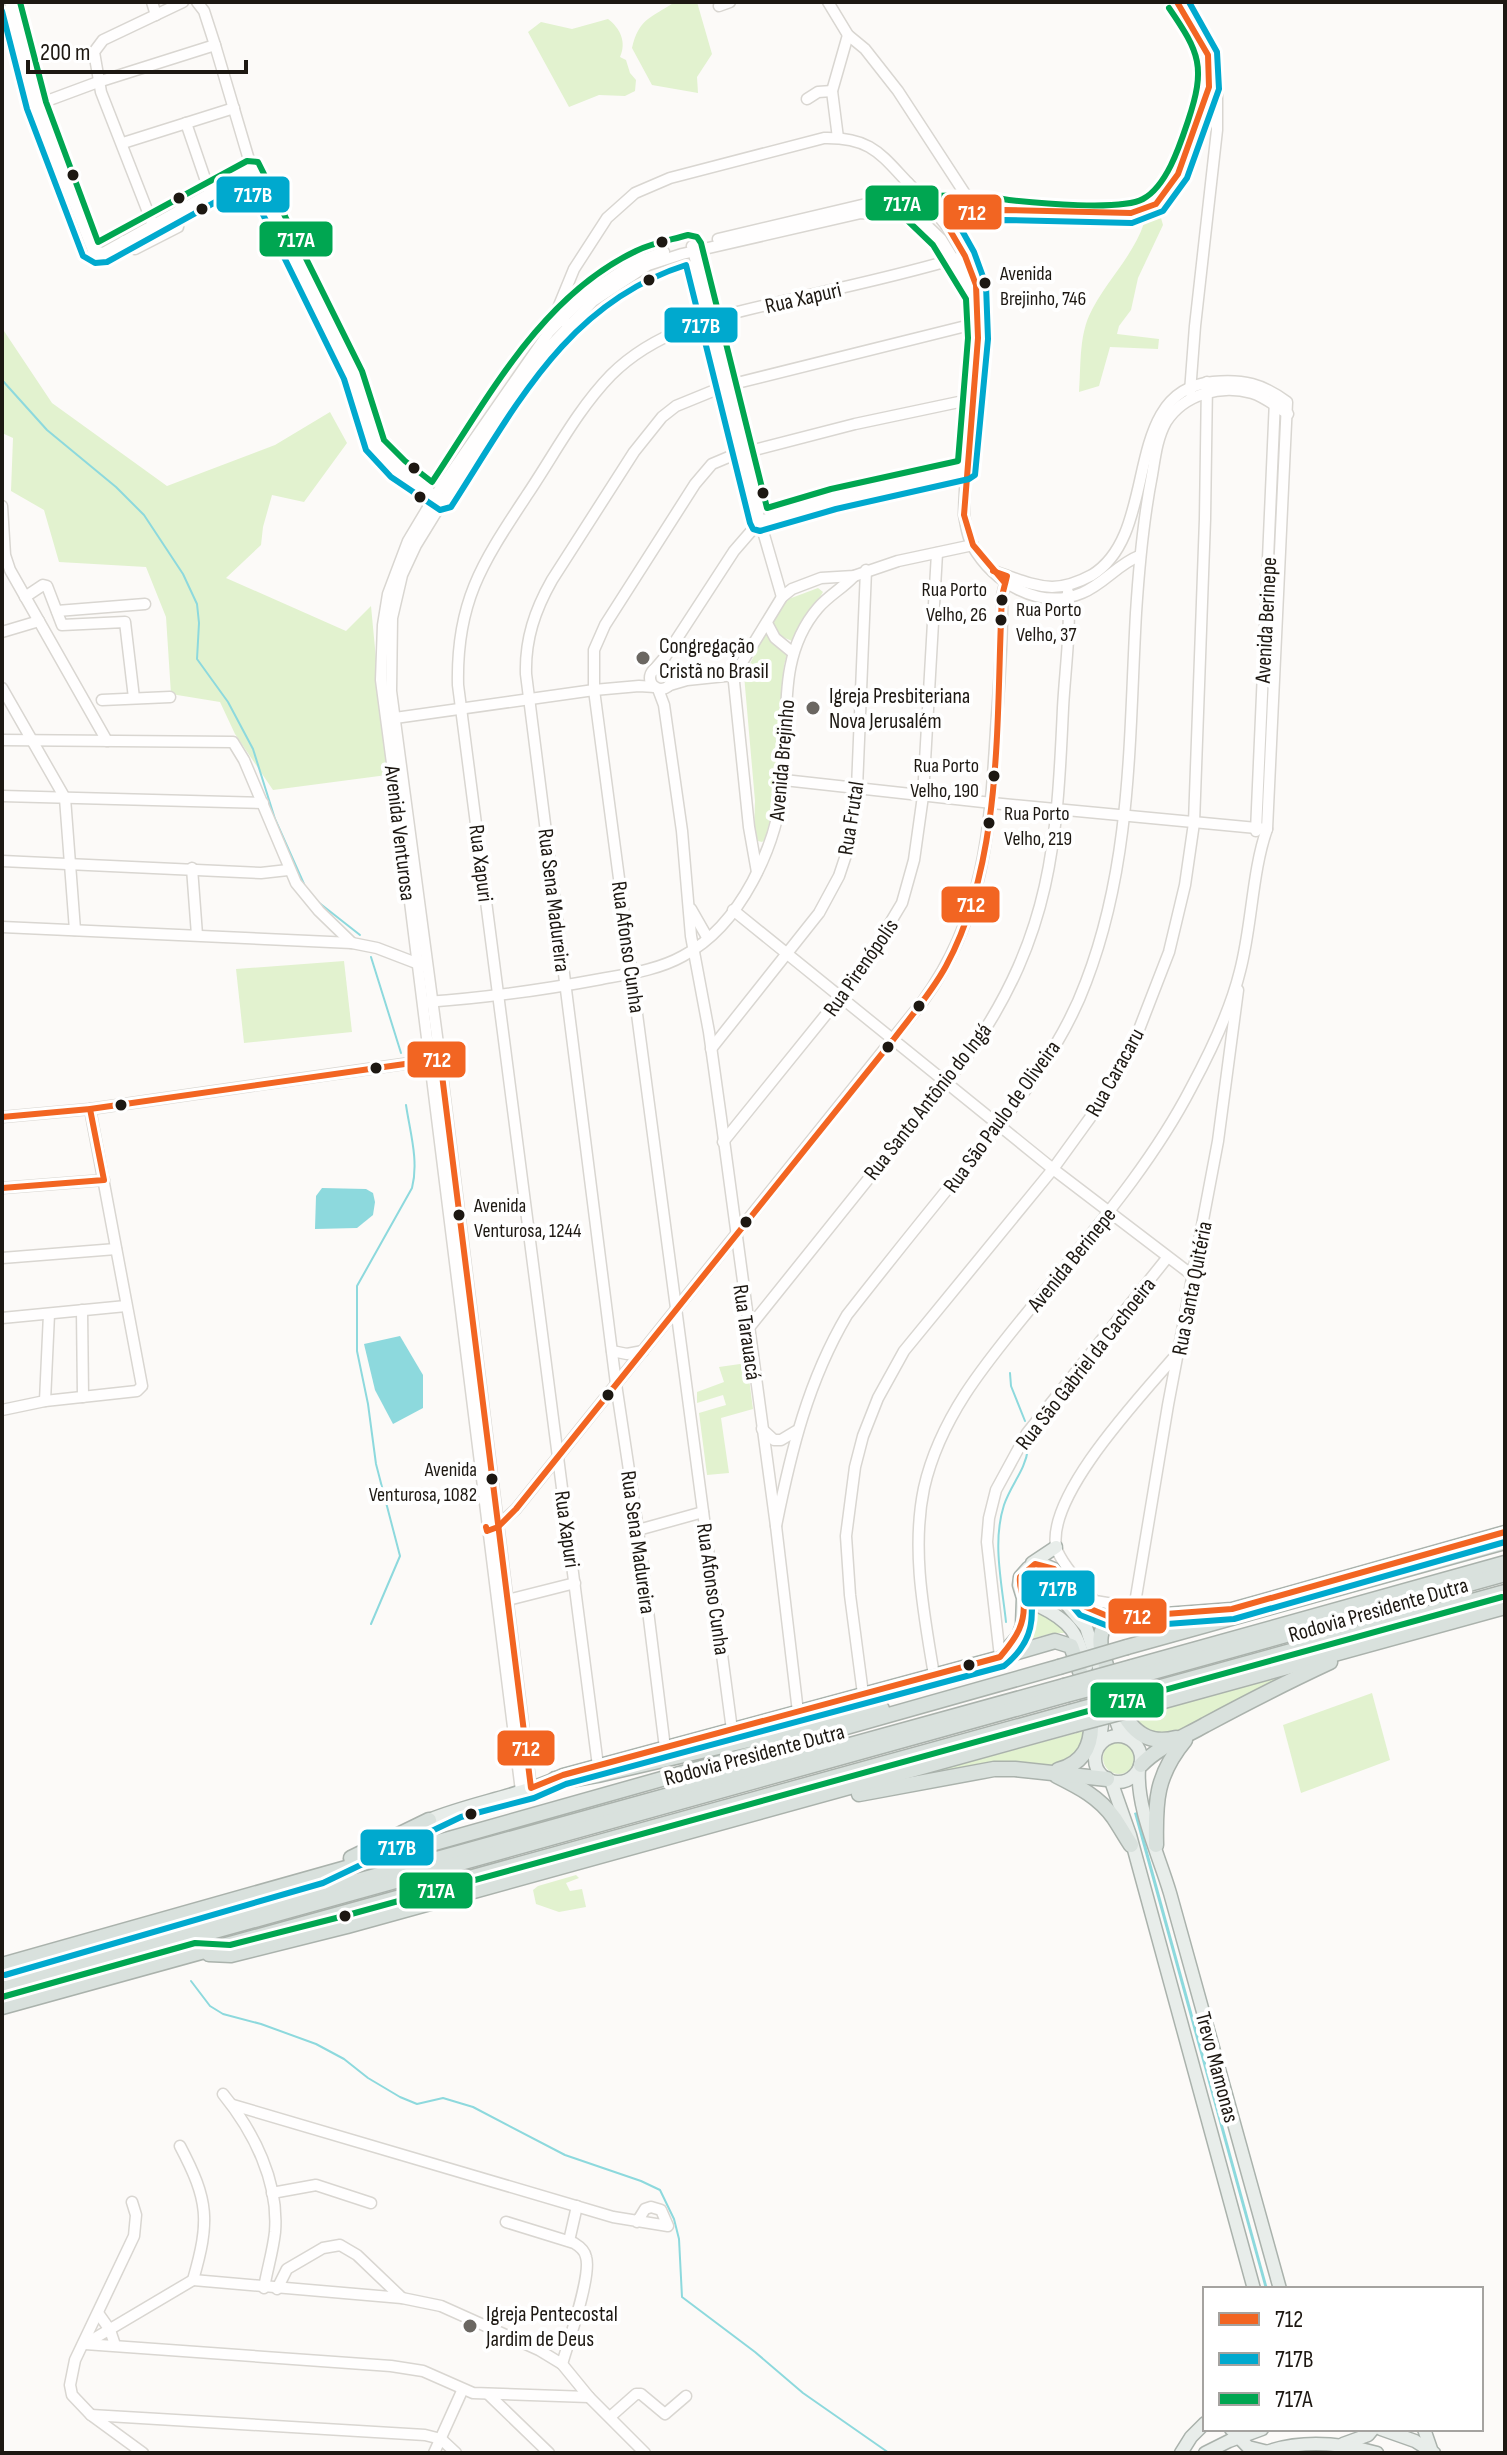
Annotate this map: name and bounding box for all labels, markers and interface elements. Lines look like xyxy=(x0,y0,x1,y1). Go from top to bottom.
scale bar xyxy=(28,24,246,74)
text: 200 m xyxy=(40,38,91,67)
unlabelled marker xyxy=(65,167,81,183)
line badge: 717B xyxy=(215,175,291,214)
text: 717B xyxy=(234,182,272,209)
line badge: 717A xyxy=(864,184,940,222)
unlabelled marker xyxy=(171,190,187,206)
text: 717A xyxy=(883,191,921,218)
line badge: 712 xyxy=(942,193,1003,231)
text: 712 xyxy=(958,200,986,227)
unlabelled marker xyxy=(194,201,210,217)
line badge: 717A xyxy=(258,220,334,258)
text: 717A xyxy=(277,227,315,254)
unlabelled marker xyxy=(654,234,670,250)
place label: Avenida Brejinho, 746 xyxy=(999,262,1086,311)
unlabelled marker xyxy=(641,272,657,288)
marker: Avenida Brejinho, 746 xyxy=(977,275,993,291)
street label: Rua Xapuri xyxy=(762,277,844,320)
line badge: 717B xyxy=(663,306,739,344)
text: 717B xyxy=(682,313,720,340)
unlabelled marker xyxy=(406,460,422,476)
unlabelled marker xyxy=(755,485,771,501)
unlabelled marker xyxy=(412,489,428,505)
street label: Avenida Berinepe xyxy=(1250,556,1283,685)
place label: Rua Porto Velho, 26 xyxy=(922,578,987,627)
marker: Rua Porto Velho, 26 xyxy=(994,592,1010,608)
place label: Rua Porto Velho, 37 xyxy=(1016,598,1081,647)
marker: Rua Porto Velho, 37 xyxy=(993,612,1009,628)
place label: Congregação Cristã no Brasil xyxy=(659,633,769,685)
marker: Congregação Cristã no Brasil xyxy=(634,649,652,667)
place label: Igreja Presbiteriana Nova Jerusalém xyxy=(829,683,970,735)
street label: Avenida Brejinho xyxy=(764,698,801,823)
marker: Igreja Presbiteriana Nova Jerusalém xyxy=(804,699,822,717)
place label: Rua Porto Velho, 190 xyxy=(910,754,979,803)
street label: Avenida Venturosa xyxy=(378,763,421,902)
marker: Rua Porto Velho, 190 xyxy=(986,768,1002,784)
street label: Rua Frutal xyxy=(832,779,871,857)
place label: Rua Porto Velho, 219 xyxy=(1004,802,1072,851)
marker: Rua Porto Velho, 219 xyxy=(981,815,997,831)
street label: Rua Xapuri xyxy=(462,823,499,903)
street label: Rua Sena Madureira xyxy=(531,827,576,973)
street label: Rua Afonso Cunha xyxy=(605,880,650,1015)
line badge: 712 xyxy=(940,885,1001,924)
text: 712 xyxy=(957,892,985,919)
street label: Rua Pirenópolis xyxy=(818,914,905,1022)
unlabelled marker xyxy=(911,998,927,1014)
street label: Rua Santo Antônio do Ingá xyxy=(859,1018,998,1186)
street label: Rua Caracaru xyxy=(1080,1024,1151,1122)
street label: Rua São Paulo de Oliveira xyxy=(938,1035,1067,1198)
unlabelled marker xyxy=(880,1039,896,1055)
line badge: 712 xyxy=(406,1040,467,1079)
text: 712 xyxy=(423,1047,451,1074)
unlabelled marker xyxy=(368,1060,384,1076)
unlabelled marker xyxy=(113,1097,129,1113)
place label: Avenida Venturosa, 1244 xyxy=(473,1194,581,1243)
street label: Avenida Berinepe xyxy=(1021,1202,1122,1318)
marker: Avenida Venturosa, 1244 xyxy=(451,1207,467,1223)
unlabelled marker xyxy=(738,1214,754,1230)
street label: Rua Santa Quitéria xyxy=(1166,1219,1219,1357)
street label: Rua São Gabriel da Cachoeira xyxy=(1010,1272,1162,1456)
street label: Rua Tarauacá xyxy=(726,1283,767,1382)
unlabelled marker xyxy=(600,1387,616,1403)
place label: Avenida Venturosa, 1082 xyxy=(369,1458,477,1507)
street label: Rua Sena Madureira xyxy=(614,1469,661,1615)
marker: Avenida Venturosa, 1082 xyxy=(484,1471,500,1487)
street label: Rua Xapuri xyxy=(548,1489,585,1570)
street label: Rua Afonso Cunha xyxy=(690,1522,735,1657)
line badge: 717B xyxy=(1020,1569,1096,1608)
street label: Rodovia Presidente Dutra xyxy=(1286,1572,1471,1649)
text: 717B xyxy=(1039,1576,1077,1603)
line badge: 712 xyxy=(1107,1597,1168,1635)
text: 712 xyxy=(1123,1604,1151,1631)
unlabelled marker xyxy=(961,1657,977,1673)
line badge: 717A xyxy=(1089,1681,1165,1719)
text: 717A xyxy=(1108,1688,1146,1715)
street label: Rodovia Presidente Dutra xyxy=(661,1718,847,1792)
line badge: 712 xyxy=(496,1729,556,1767)
text: 712 xyxy=(512,1736,540,1763)
unlabelled marker xyxy=(463,1806,479,1822)
line badge: 717B xyxy=(359,1828,435,1867)
text: 717B xyxy=(378,1835,416,1862)
line badge: 717A xyxy=(398,1871,474,1910)
text: 717A xyxy=(417,1878,455,1905)
unlabelled marker xyxy=(337,1908,353,1924)
street label: Trevo Mamonas xyxy=(1189,2009,1244,2126)
legend xyxy=(1203,2287,1483,2431)
place label: Igreja Pentecostal Jardim de Deus xyxy=(485,2301,618,2353)
text: 712 xyxy=(1275,2305,1303,2334)
marker: Igreja Pentecostal Jardim de Deus xyxy=(461,2317,479,2335)
text: 717B xyxy=(1275,2345,1314,2374)
text: 717A xyxy=(1275,2385,1313,2414)

